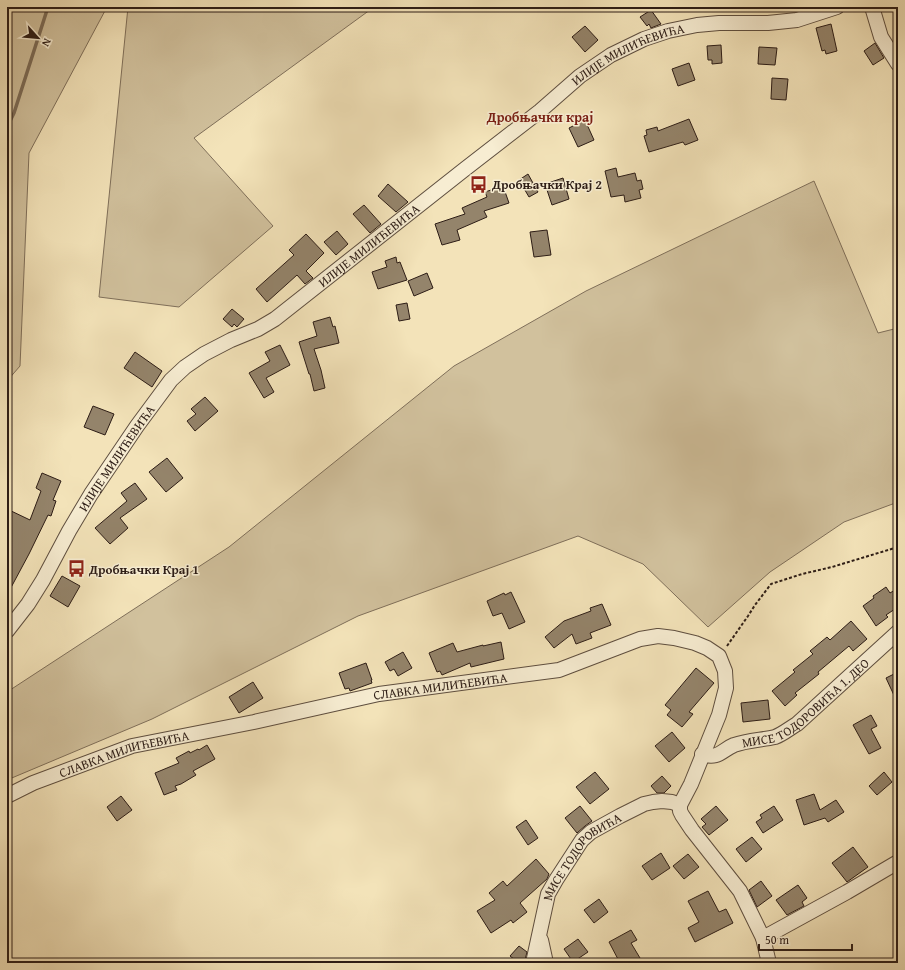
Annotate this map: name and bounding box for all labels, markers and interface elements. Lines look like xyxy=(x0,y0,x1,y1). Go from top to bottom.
north arrow xyxy=(18,18,58,58)
street label: ИЛИЈЕ МИЛИЋЕВИЋА xyxy=(567,19,686,90)
text: N xyxy=(38,36,56,50)
district label: Дробњачки крај xyxy=(486,107,593,127)
bus stop icon: Дробњачки Крај 2 xyxy=(469,174,489,194)
place label: Дробњачки Крај 2 xyxy=(491,175,602,194)
street label: ИЛИЈЕ МИЛИЋЕВИЋА xyxy=(314,199,424,292)
street label: ИЛИЈЕ МИЛИЋЕВИЋА xyxy=(74,401,160,515)
bus stop icon: Дробњачки Крај 1 xyxy=(66,559,86,579)
place label: Дробњачки Крај 1 xyxy=(88,560,199,579)
street label: МИСЕ ТОДОРОВИЋА 1. ДЕО xyxy=(740,654,874,752)
street label: СЛАВКА МИЛИЋЕВИЋА xyxy=(371,668,509,705)
street label: СЛАВКА МИЛИЋЕВИЋА xyxy=(56,726,191,782)
street label: МИСЕ ТОДОРОВИЋА xyxy=(538,808,625,902)
scale bar xyxy=(759,926,852,952)
text: 50 m xyxy=(765,931,789,948)

